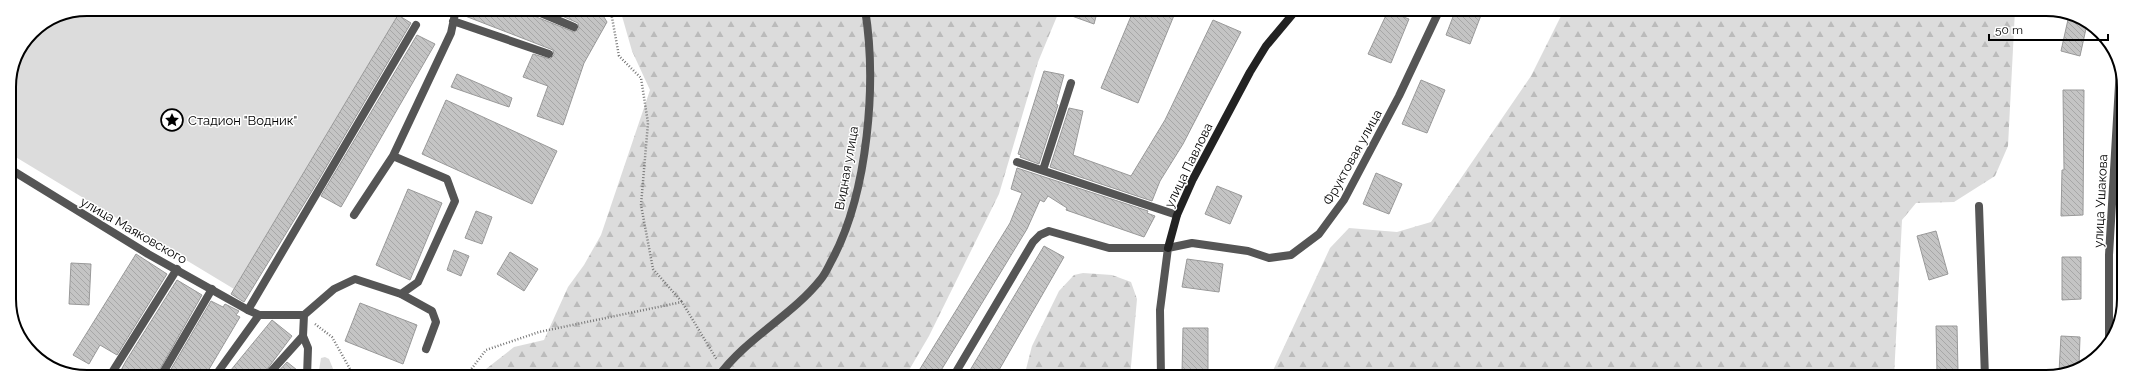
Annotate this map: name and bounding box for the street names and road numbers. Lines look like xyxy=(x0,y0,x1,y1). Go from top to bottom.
street label: Фруктовая улица xyxy=(1320,107,1385,207)
street label: улица Павлова xyxy=(1161,120,1215,210)
street label: Видная улица xyxy=(832,125,861,211)
street label: улица Ушакова xyxy=(2091,154,2110,248)
street label: улица Маяковского xyxy=(78,194,190,267)

